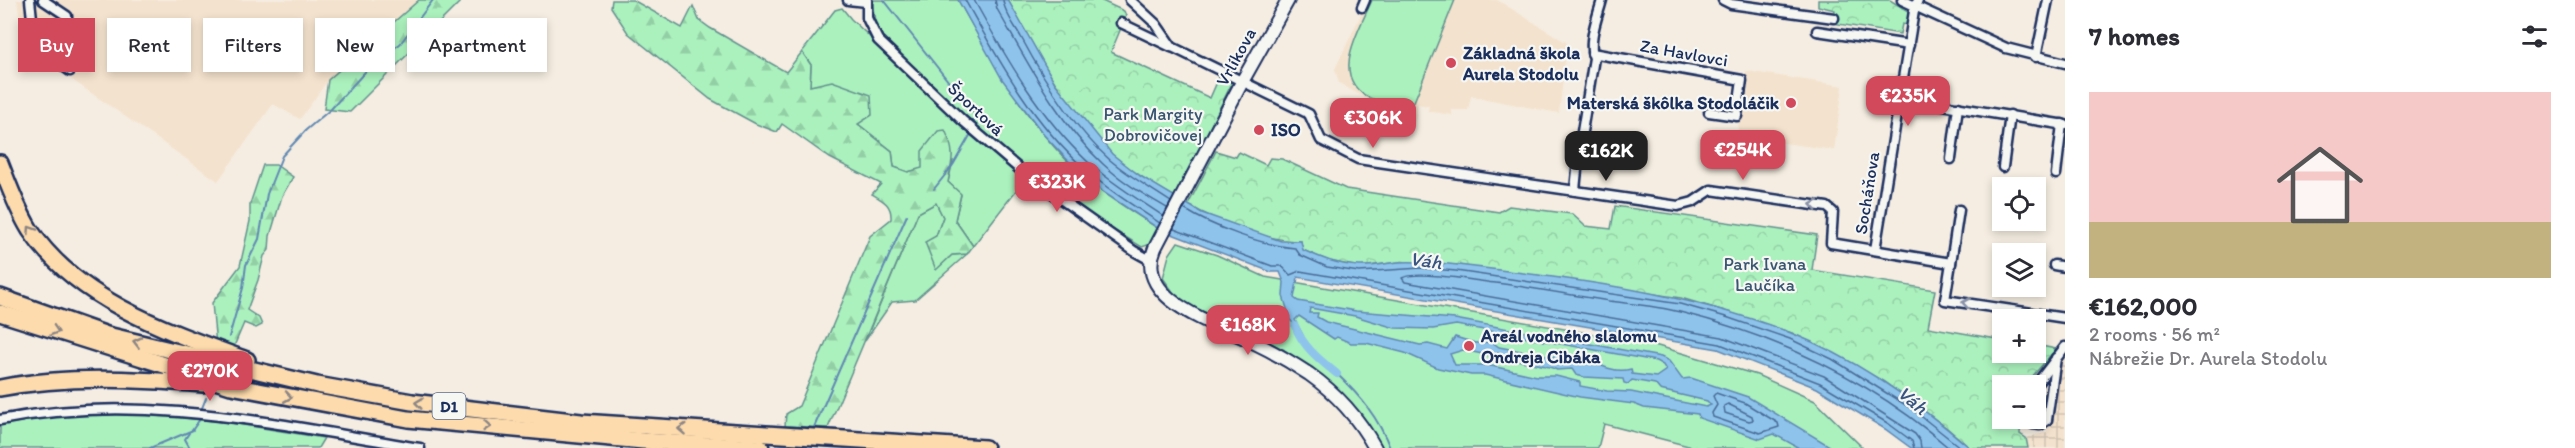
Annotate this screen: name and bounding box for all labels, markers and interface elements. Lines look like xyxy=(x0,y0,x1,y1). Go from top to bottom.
chip: Buy xyxy=(18,18,95,72)
chip: Rent xyxy=(107,18,191,72)
chip: Filters xyxy=(203,18,303,72)
chip: New xyxy=(315,18,395,72)
chip: Apartment xyxy=(407,18,547,72)
text: 7 homes xyxy=(2089,20,2180,52)
icon: filters xyxy=(2518,20,2551,53)
street label: Vrlíkova xyxy=(1211,24,1261,90)
street label: Za Havlovci xyxy=(1638,34,1730,72)
place label: Základná škola Aurela Stodolu xyxy=(1462,42,1580,85)
marker: Základná škola Aurela Stodolu xyxy=(1444,56,1458,70)
pin: €235K xyxy=(1866,76,1950,127)
street label: Športová xyxy=(943,77,1009,141)
text: €235K xyxy=(1880,83,1936,107)
place label: Materská škôlka Stodoláčik xyxy=(1567,92,1780,114)
marker: Materská škôlka Stodoláčik xyxy=(1784,96,1798,110)
pin: €306K xyxy=(1331,98,1415,149)
park label: Park Margity Dobrovičovej xyxy=(1103,103,1203,146)
text: €306K xyxy=(1344,105,1402,129)
place label: ISO xyxy=(1271,119,1301,141)
marker: ISO xyxy=(1252,123,1266,137)
pin: €254K xyxy=(1701,130,1785,181)
pin: €162K xyxy=(1564,131,1648,182)
icon: home xyxy=(2266,131,2374,239)
text: €254K xyxy=(1714,137,1772,161)
text: €162K xyxy=(1579,138,1633,162)
street label: Socháňova xyxy=(1850,149,1884,236)
pin: €323K xyxy=(1015,162,1099,213)
text: €323K xyxy=(1029,169,1085,193)
map controls xyxy=(1992,177,2046,429)
button: locate xyxy=(1992,177,2046,231)
one-way arrow xyxy=(1810,199,1820,212)
one-way arrow xyxy=(27,225,38,236)
button: layers xyxy=(1992,243,2046,297)
water label: Váh xyxy=(1408,246,1444,274)
park label: Park Ivana Laučíka xyxy=(1724,253,1807,296)
text: €162,000 xyxy=(2089,290,2198,322)
one-way arrow xyxy=(1961,298,1970,310)
pin: €168K xyxy=(1206,305,1290,356)
button: + xyxy=(1992,309,2046,363)
text: €168K xyxy=(1220,312,1276,336)
text: 2 rooms · 56 m² xyxy=(2089,322,2220,346)
one-way arrow xyxy=(50,324,60,337)
place label: Areál vodného slalomu Ondreja Cibáka xyxy=(1480,325,1658,368)
one-way arrow xyxy=(132,336,142,349)
marker: Areál vodného slalomu Ondreja Cibáka xyxy=(1462,339,1476,353)
text: Nábrežie Dr. Aurela Stodolu xyxy=(2089,346,2327,370)
pin: €270K xyxy=(168,351,252,402)
text: €270K xyxy=(182,358,238,382)
button: − xyxy=(1992,375,2046,429)
water label: Váh xyxy=(1893,380,1933,420)
one-way arrow xyxy=(283,390,293,403)
road number: D1 xyxy=(432,393,466,419)
one-way arrow xyxy=(415,397,424,409)
one-way arrow xyxy=(483,419,492,432)
one-way arrow xyxy=(678,422,687,435)

